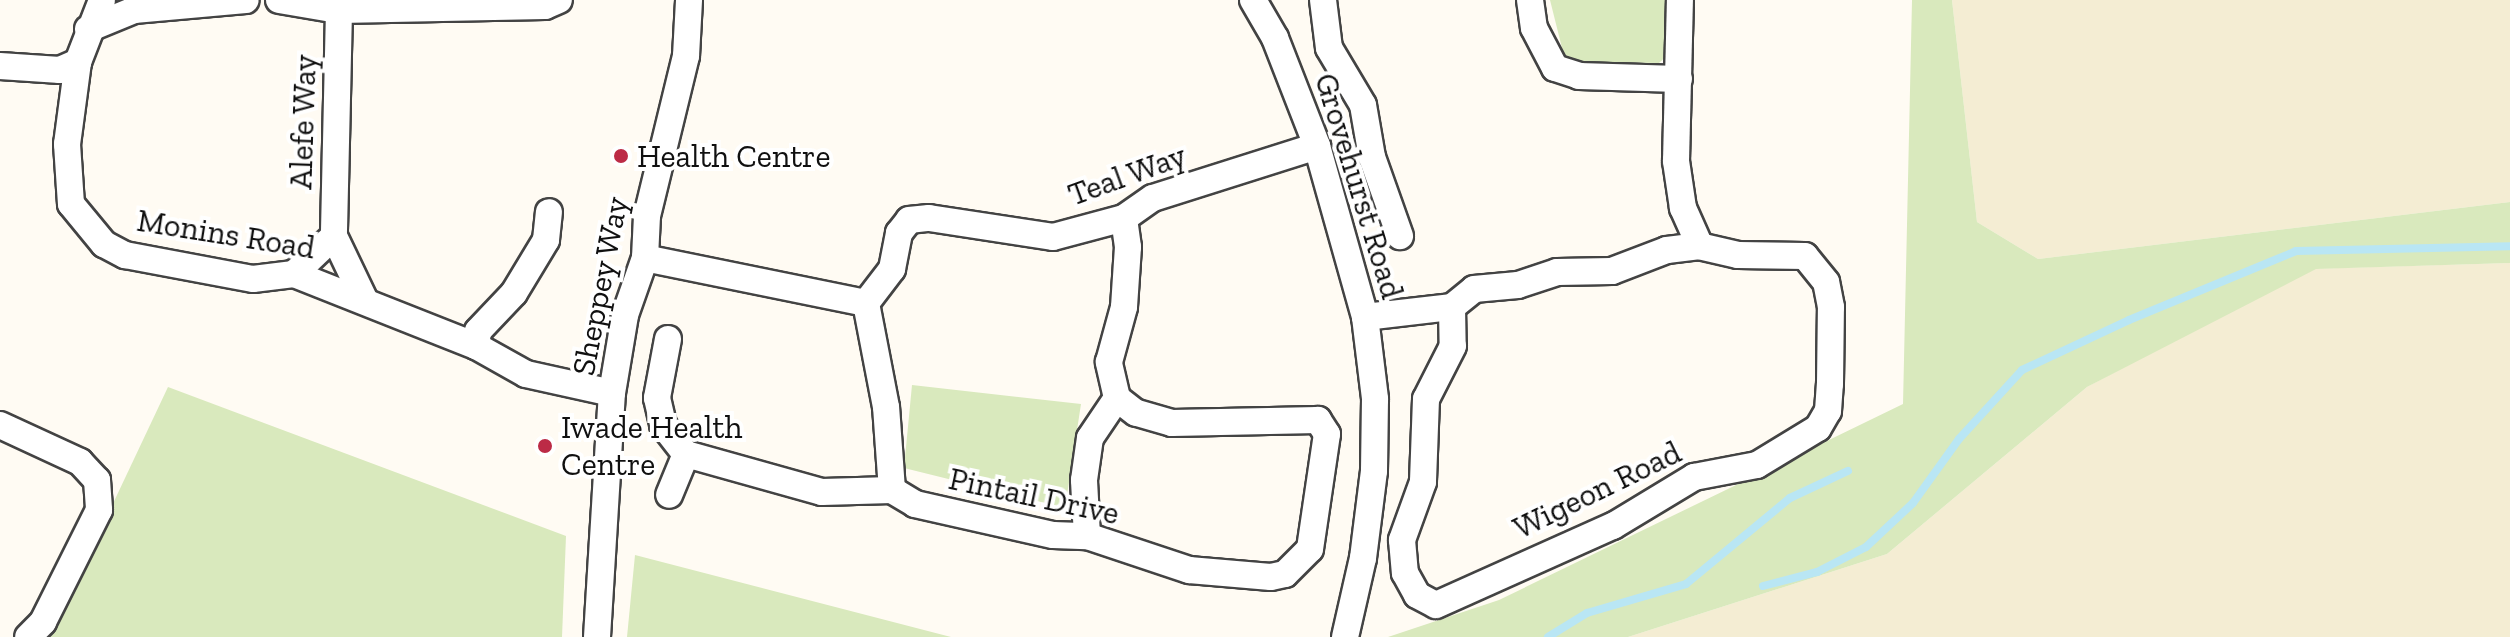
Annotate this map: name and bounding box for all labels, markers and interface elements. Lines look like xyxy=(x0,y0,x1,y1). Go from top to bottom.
street label: Alefe Way xyxy=(281,53,325,191)
street label: Grovehurst Road xyxy=(1307,69,1411,303)
street label: Teal Way xyxy=(1062,136,1192,214)
place label: Health Centre xyxy=(637,137,831,175)
marker: Health Centre xyxy=(612,147,630,165)
street label: Sheppey Way xyxy=(564,193,636,379)
street label: Monins Road xyxy=(134,201,318,267)
place label: Iwade Health Centre xyxy=(561,409,742,484)
street label: Wigeon Road xyxy=(1507,433,1687,547)
marker: Iwade Health Centre xyxy=(536,437,554,455)
street label: Pintail Drive xyxy=(945,459,1123,533)

